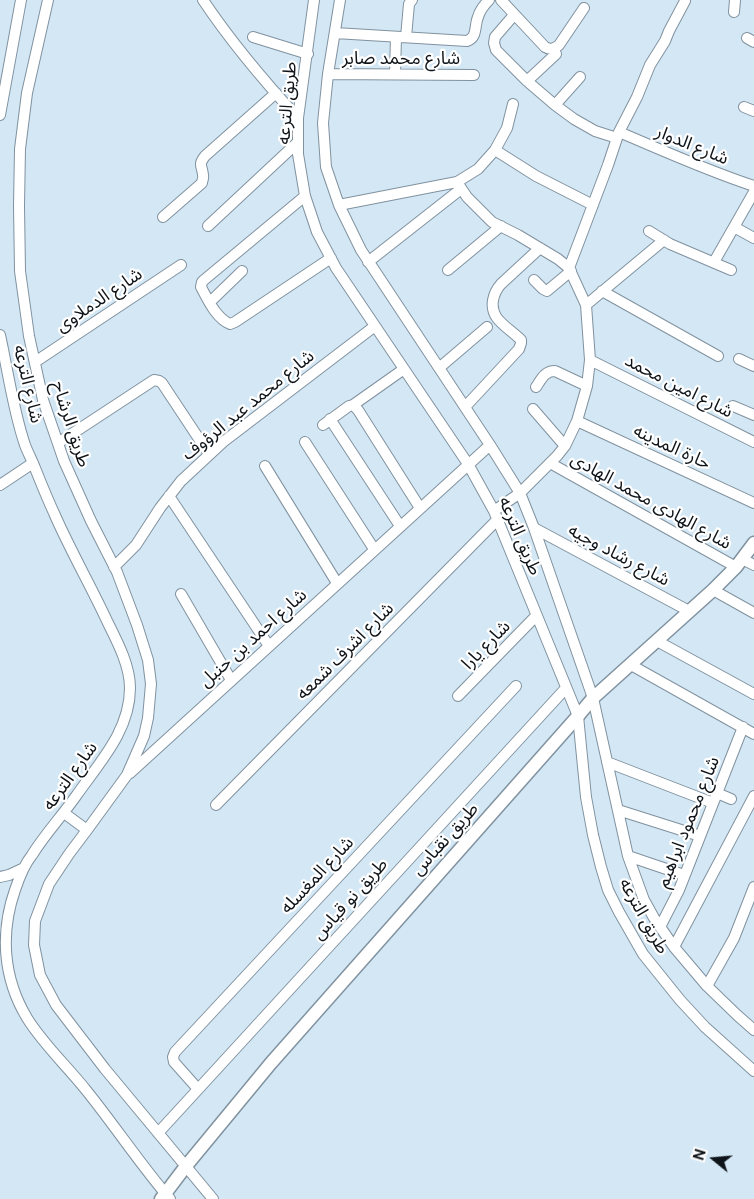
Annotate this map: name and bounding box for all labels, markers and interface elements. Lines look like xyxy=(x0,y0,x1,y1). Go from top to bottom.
street label: شارع محمد صابر xyxy=(342,47,460,69)
street label: طريق الترعه xyxy=(273,61,301,145)
street label: شارع الدوار xyxy=(652,121,732,169)
street label: شارع الدملاوى xyxy=(52,263,146,337)
street label: شارع الترعه xyxy=(9,343,47,425)
street label: شارع محمد عبد الرؤوف xyxy=(178,345,318,465)
street label: شارع امين محمد xyxy=(621,350,737,422)
street label: طريق الرشاح xyxy=(47,378,95,470)
street label: حارة المدينه xyxy=(630,420,714,474)
street label: شارع الهادى محمد الهادى xyxy=(567,448,735,554)
street label: طريق الترعه xyxy=(494,493,546,579)
street label: شارع رشاد وجيه xyxy=(565,519,673,591)
street label: شارع احمد بن حنبل xyxy=(195,584,311,692)
street label: شارع اشرف شمعه xyxy=(292,598,398,704)
street label: شارع يارا xyxy=(457,616,515,674)
street label: شارع الترعه xyxy=(38,737,102,815)
street label: شارع محمود ابراهيم xyxy=(652,753,724,891)
street label: طريق نقباس xyxy=(407,798,483,880)
street label: شارع المغسله xyxy=(276,832,358,918)
street label: طريق نو قياس xyxy=(308,854,392,944)
street label: طريق الترعه xyxy=(614,874,674,958)
north arrow xyxy=(689,1134,739,1184)
text: N xyxy=(690,1147,709,1162)

